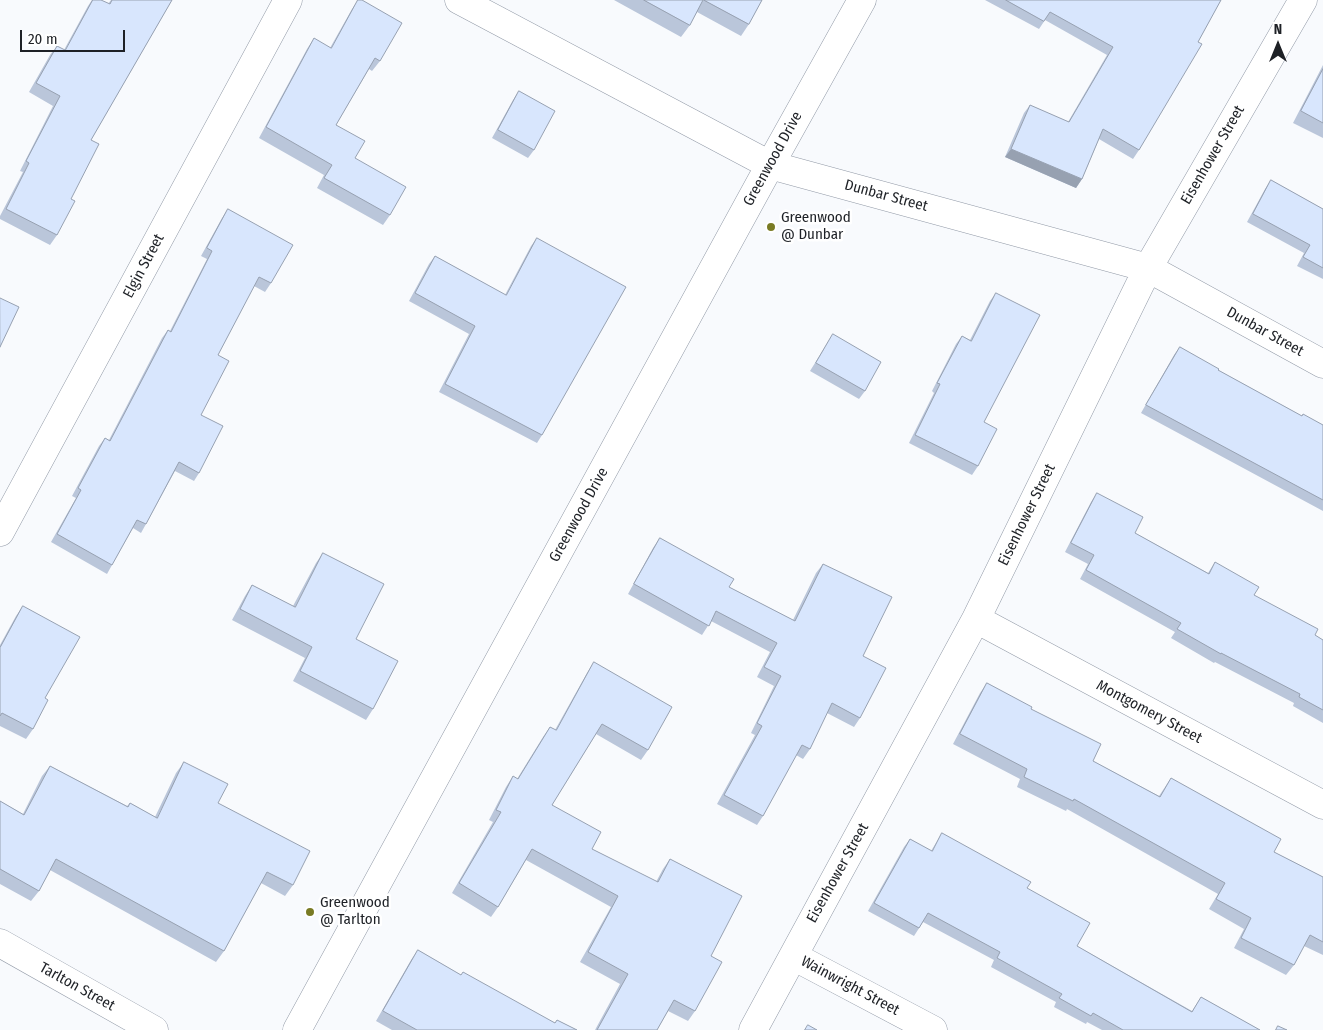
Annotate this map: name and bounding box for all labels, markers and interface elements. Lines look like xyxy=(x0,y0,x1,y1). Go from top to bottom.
scale bar xyxy=(22,20,128,52)
north arrow xyxy=(1253,20,1303,70)
text: N xyxy=(1274,21,1282,38)
text: 20 m xyxy=(28,30,58,48)
street label: Eisenhower Street xyxy=(1177,102,1249,208)
street label: Greenwood Drive xyxy=(740,109,806,209)
street label: Dunbar Street xyxy=(842,176,930,216)
place label: Greenwood @ Dunbar xyxy=(781,209,851,244)
marker: Greenwood @ Dunbar xyxy=(765,221,777,233)
street label: Elgin Street xyxy=(120,231,168,301)
street label: Dunbar Street xyxy=(1223,303,1307,361)
street label: Eisenhower Street xyxy=(995,461,1059,569)
street label: Greenwood Drive xyxy=(546,465,612,565)
street label: Montgomery Street xyxy=(1093,677,1205,747)
street label: Eisenhower Street xyxy=(803,820,873,926)
place label: Greenwood @ Tarlton xyxy=(320,894,390,929)
marker: Greenwood @ Tarlton xyxy=(304,906,316,918)
street label: Wainwright Street xyxy=(798,952,902,1020)
street label: Tarlton Street xyxy=(36,959,118,1015)

